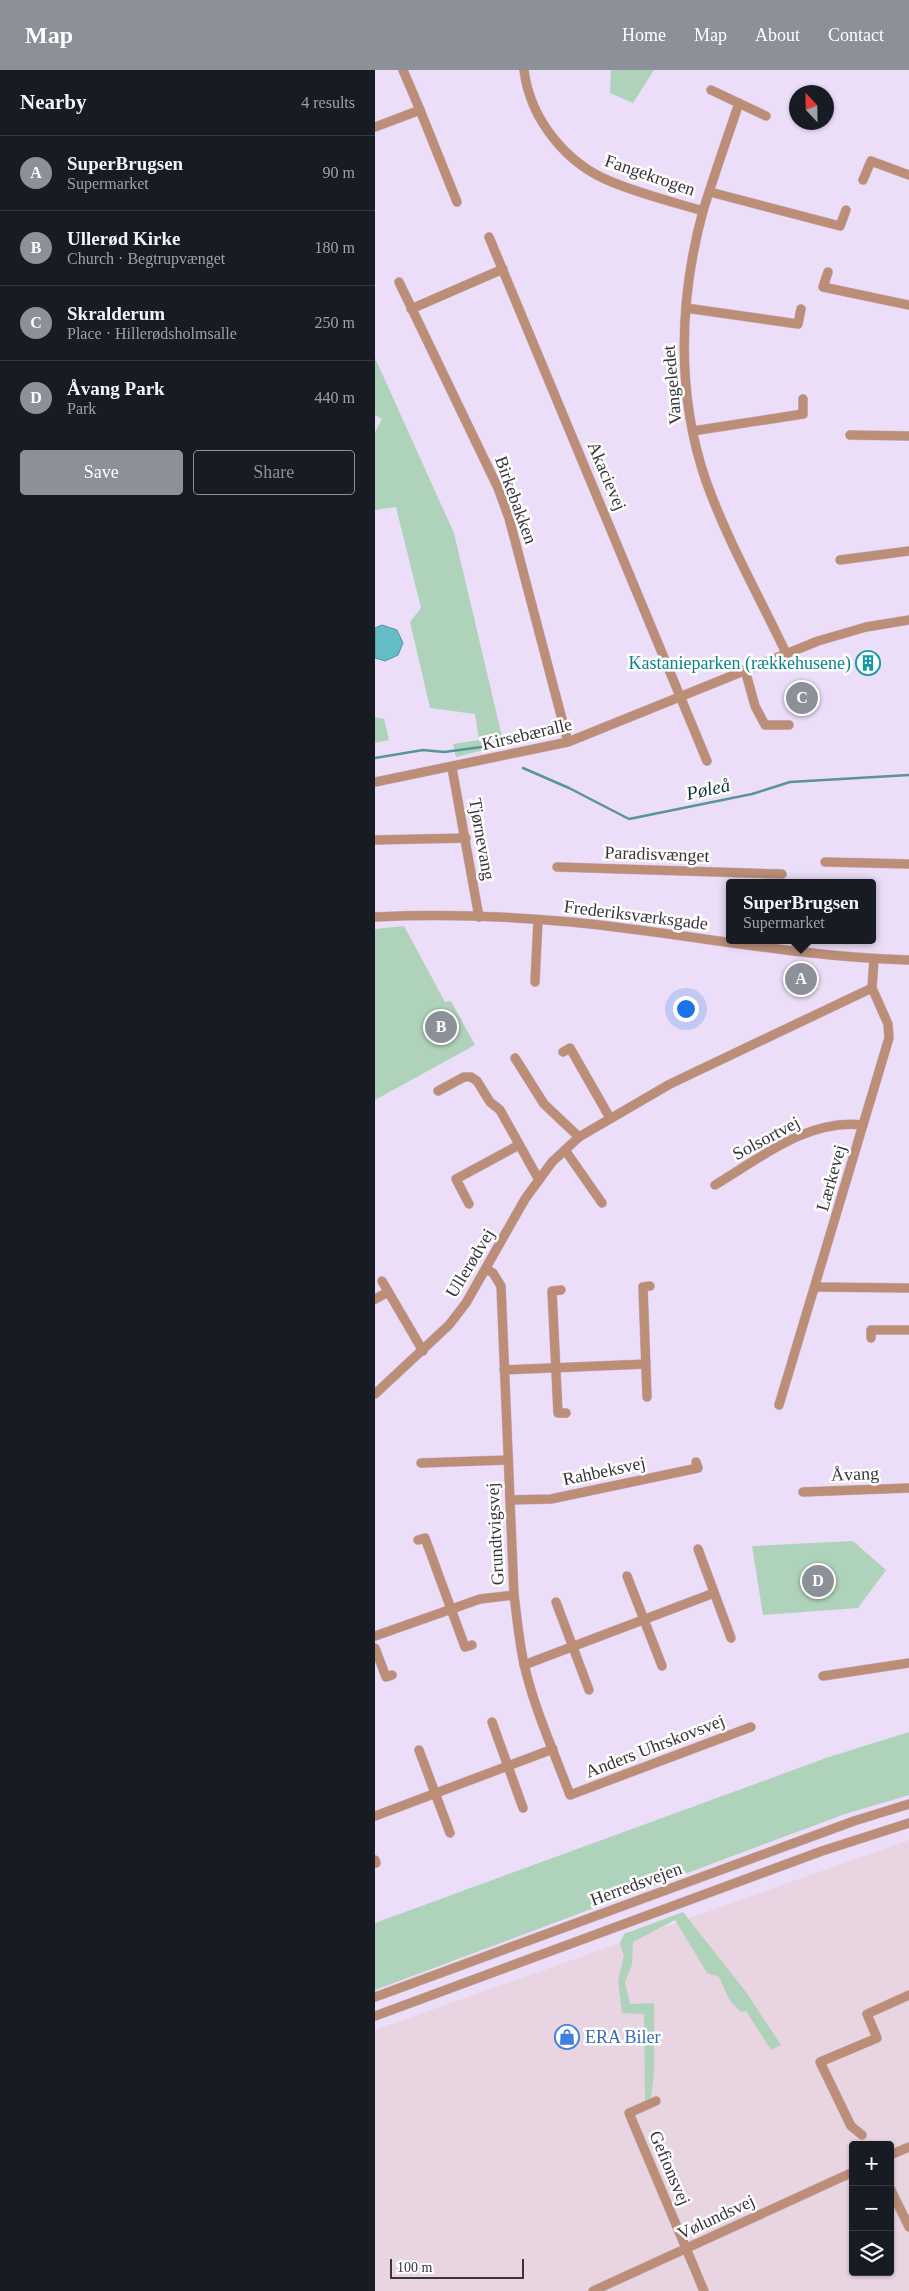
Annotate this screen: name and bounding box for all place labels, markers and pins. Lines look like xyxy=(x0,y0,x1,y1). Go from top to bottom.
building icon: Kastanieparken (rækkehusene) xyxy=(855,650,881,676)
place label: Kastanieparken (rækkehusene) xyxy=(629,653,851,674)
pin: C xyxy=(786,679,818,717)
pin: A xyxy=(785,960,817,998)
pin: B xyxy=(425,1008,457,1046)
pin: D xyxy=(802,1562,834,1600)
shop icon: ERA Biler xyxy=(554,2024,580,2050)
place label: ERA Biler xyxy=(585,2027,661,2047)

